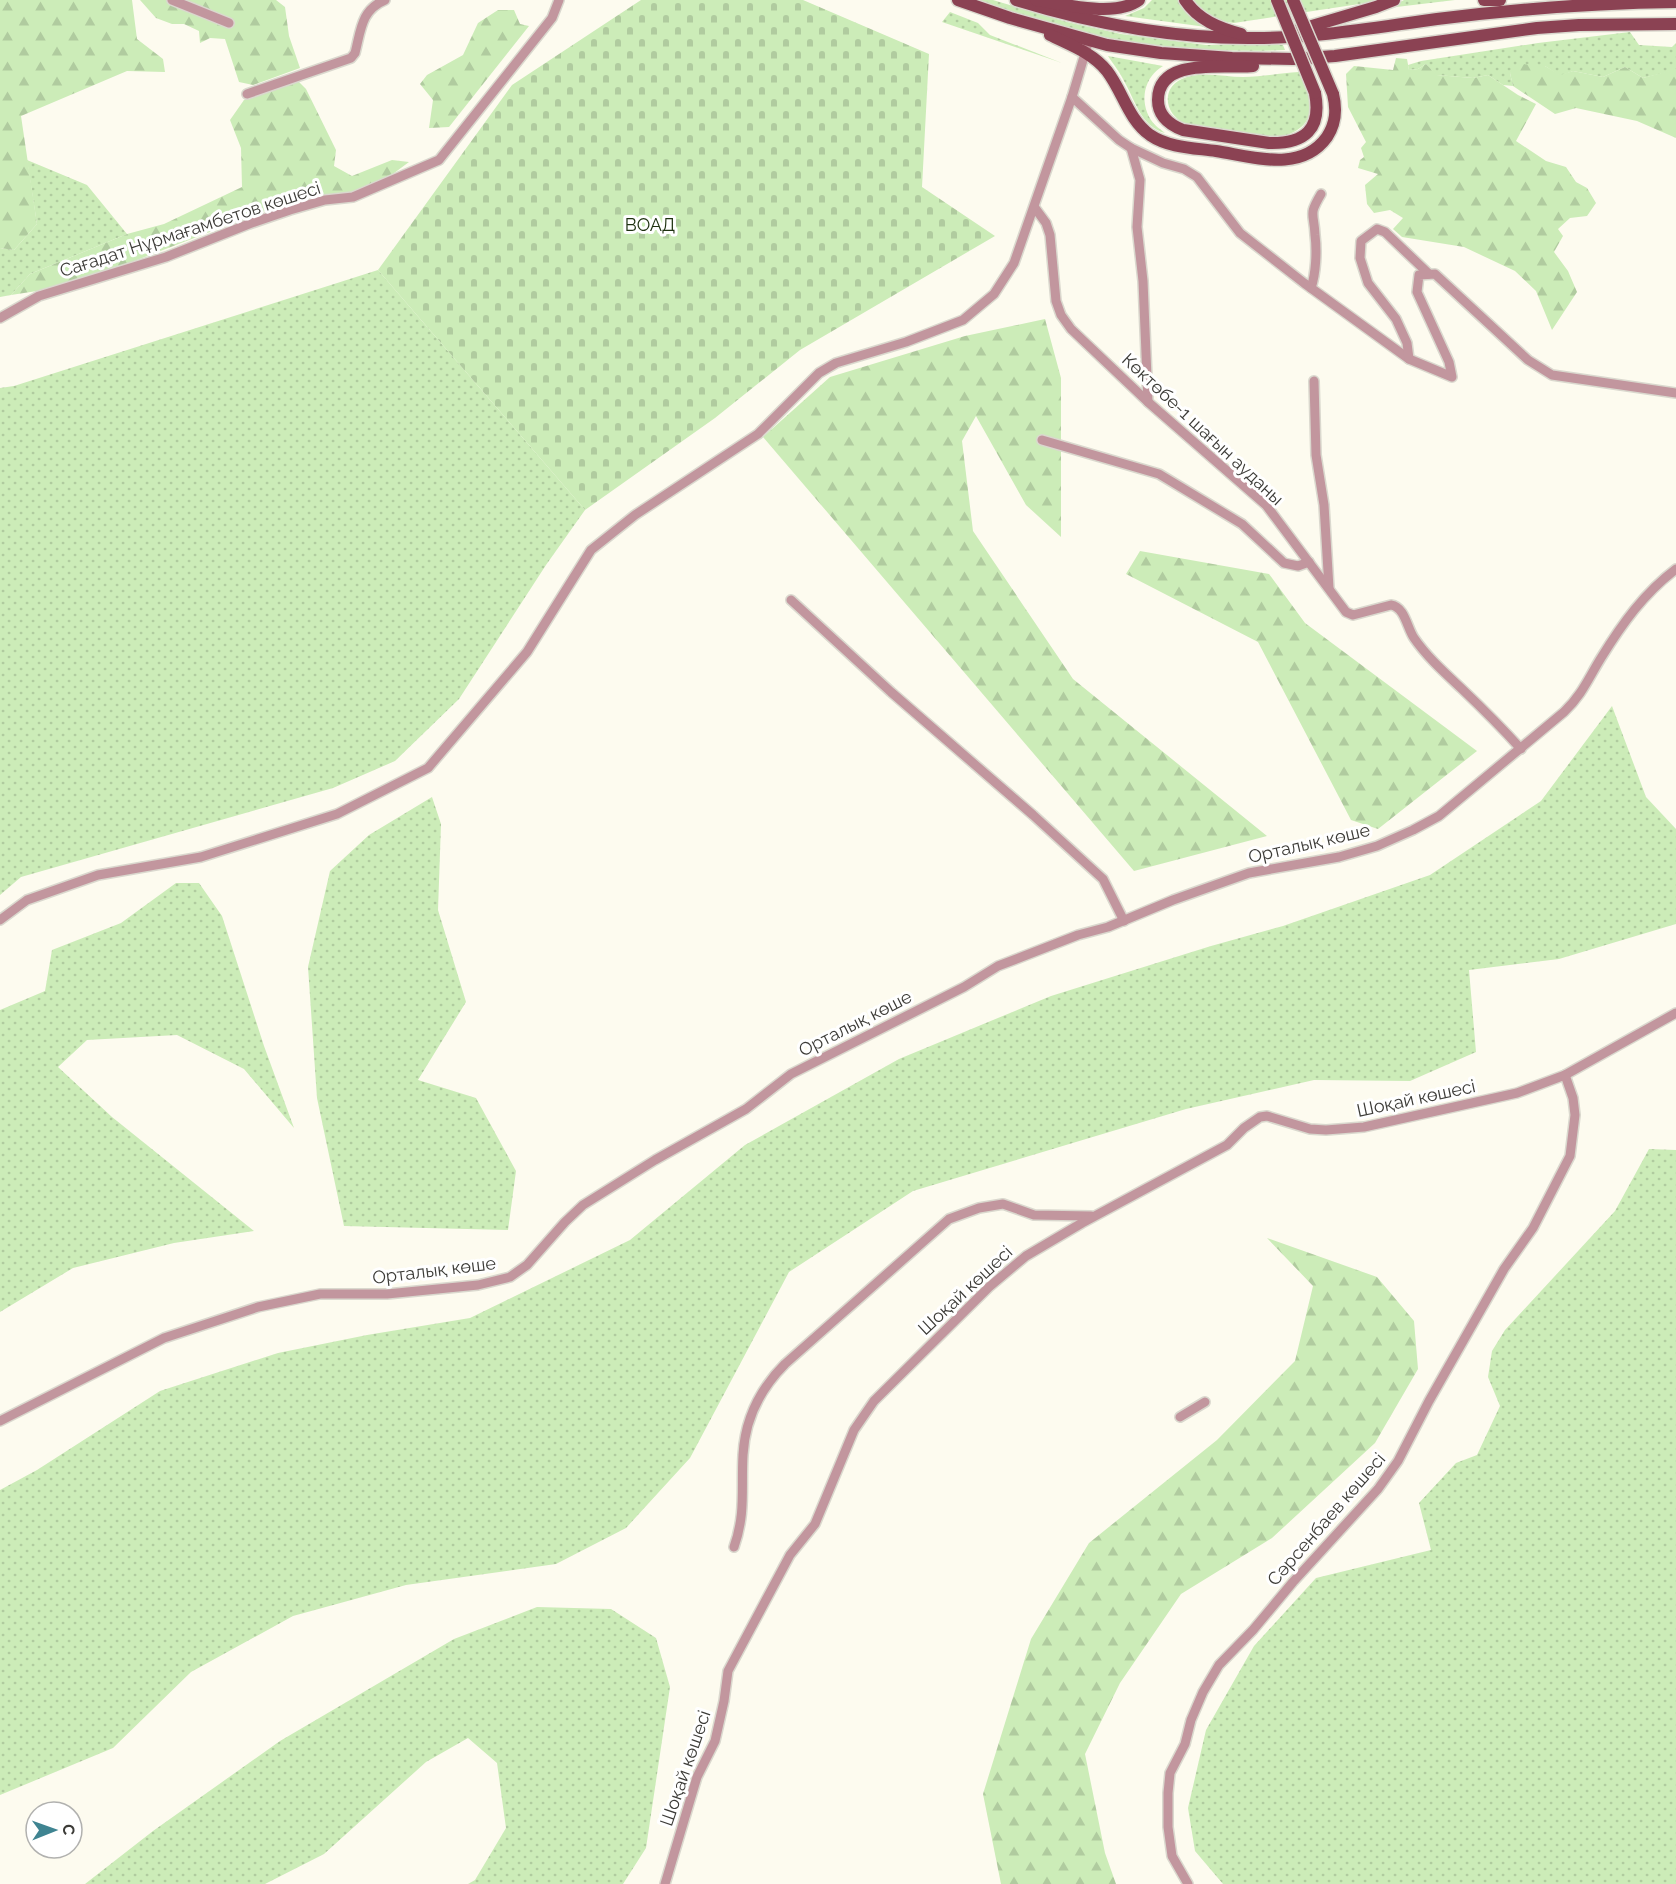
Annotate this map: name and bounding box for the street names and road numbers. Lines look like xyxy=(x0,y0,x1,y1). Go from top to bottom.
street label: Сағадат Нұрмағамбетов көшесі xyxy=(57,177,323,281)
street label: Көктөбе-1 шағын ауданы xyxy=(1118,349,1288,509)
street label: Орталық көше xyxy=(1246,819,1372,867)
street label: Орталық көше xyxy=(795,985,915,1061)
street label: Шоқай көшесі xyxy=(1355,1075,1477,1121)
street label: Шоқай көшесі xyxy=(914,1241,1016,1339)
street label: Орталық көше xyxy=(371,1252,497,1288)
street label: Сәрсенбаев көшесі xyxy=(1263,1448,1389,1590)
street label: Шоқай көшесі xyxy=(655,1707,715,1829)

